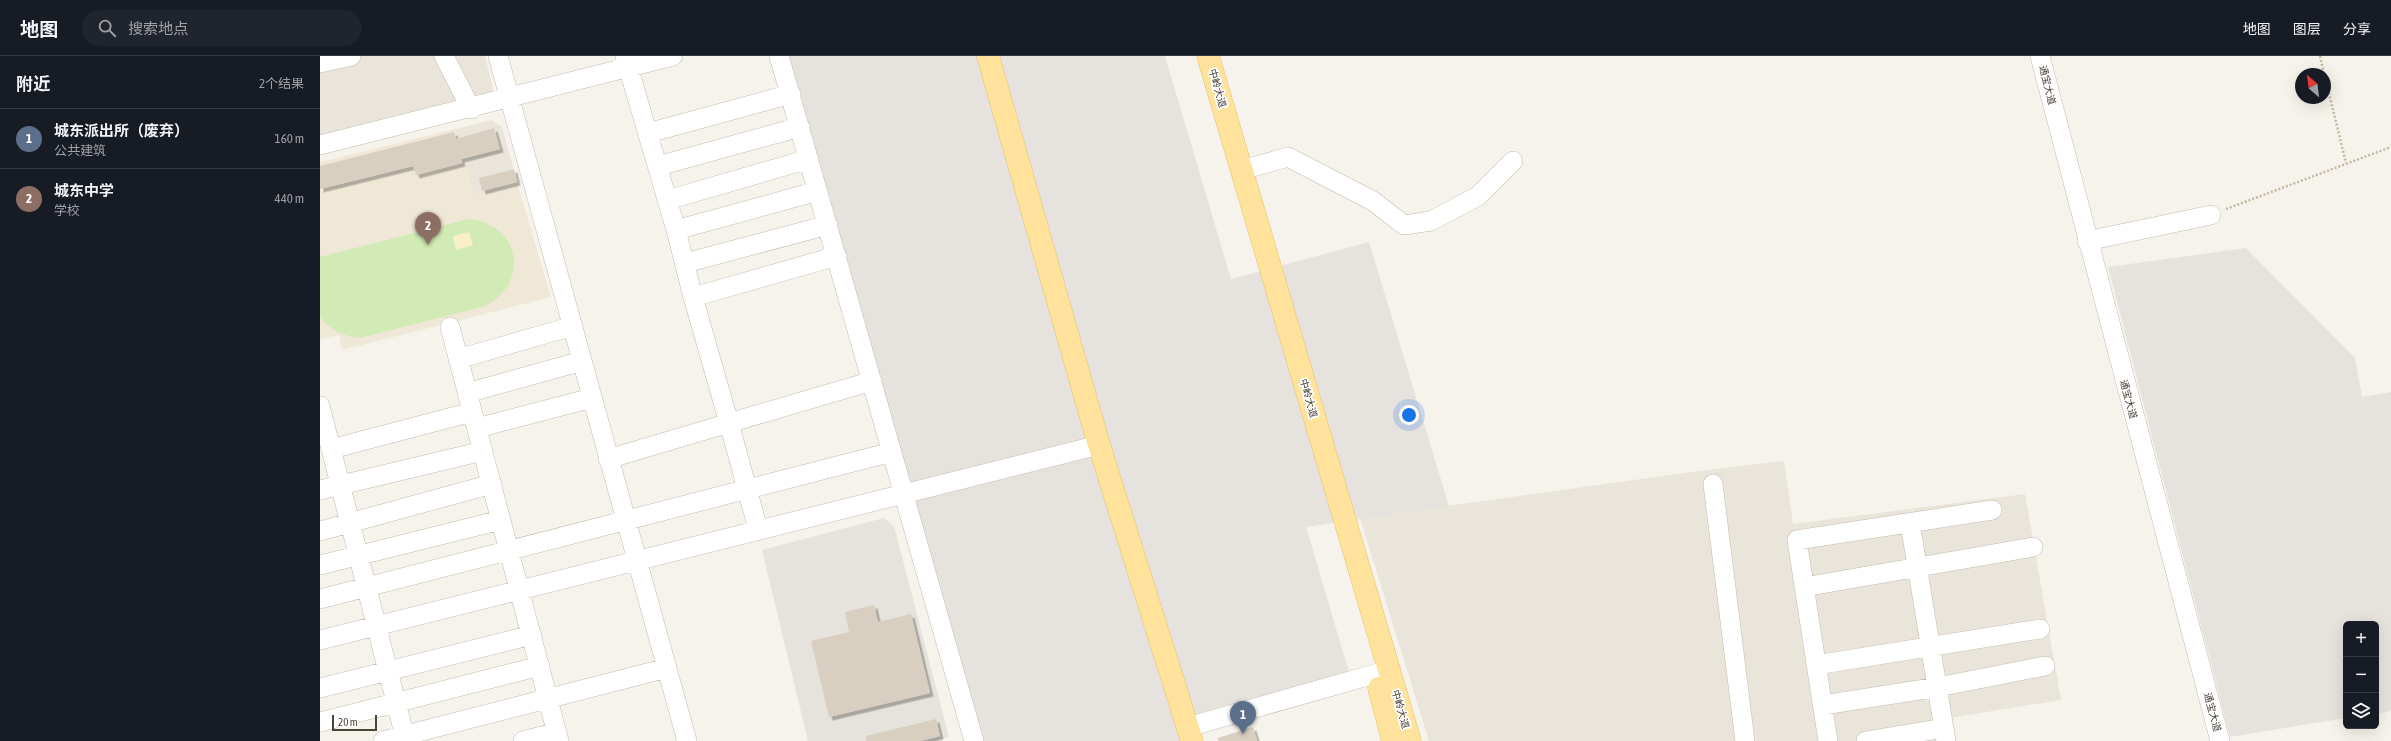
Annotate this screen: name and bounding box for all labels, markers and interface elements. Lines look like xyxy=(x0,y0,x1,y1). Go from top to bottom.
search box xyxy=(82,10,362,46)
icon: search xyxy=(96,17,118,39)
text: 地图 xyxy=(20,18,58,40)
text: 搜索地点 xyxy=(128,20,188,37)
text: 地图 xyxy=(2243,21,2271,37)
text: 图层 xyxy=(2293,21,2321,37)
text: 分享 xyxy=(2343,21,2371,37)
street label: 通宝大道 xyxy=(2037,64,2058,106)
street label: 中岭大道 xyxy=(1207,67,1228,109)
north arrow xyxy=(2295,68,2331,104)
text: 附近 xyxy=(16,74,50,94)
text: 2个结果 xyxy=(259,76,304,91)
text: 城东派出所（废弃） xyxy=(54,122,189,139)
text: 1 xyxy=(26,131,32,146)
text: 160 m xyxy=(275,131,304,146)
text: 公共建筑 xyxy=(54,143,106,158)
text: 城东中学 xyxy=(54,182,114,199)
text: 2 xyxy=(26,191,32,206)
text: 440 m xyxy=(275,191,304,206)
text: 学校 xyxy=(54,203,80,218)
pin: 2 xyxy=(415,212,441,245)
street label: 中岭大道 xyxy=(1298,377,1319,419)
street label: 通宝大道 xyxy=(2118,378,2139,420)
your location xyxy=(1399,405,1419,425)
map controls xyxy=(2343,621,2379,729)
button: + xyxy=(2343,621,2379,657)
button: − xyxy=(2343,657,2379,693)
street label: 中岭大道 xyxy=(1390,688,1411,730)
street label: 通宝大道 xyxy=(2202,691,2223,733)
button: layers xyxy=(2343,693,2379,729)
pin: 1 xyxy=(1230,701,1256,734)
scale bar xyxy=(332,713,377,732)
text: 20 m xyxy=(338,716,358,728)

